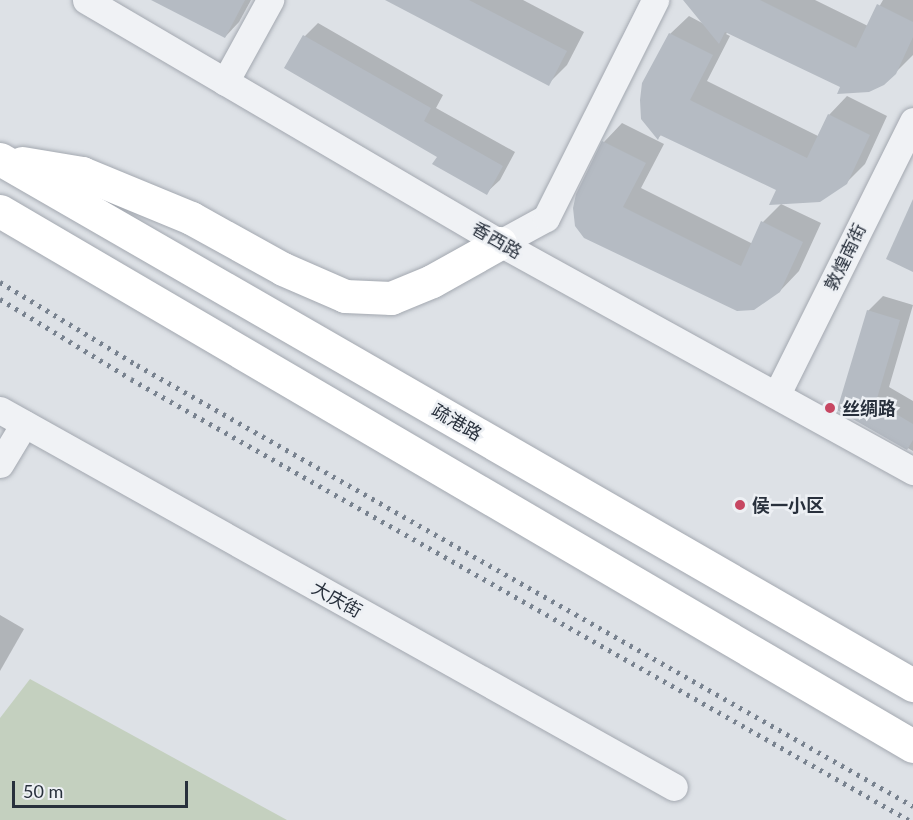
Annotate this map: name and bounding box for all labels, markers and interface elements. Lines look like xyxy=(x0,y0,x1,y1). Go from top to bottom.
street label: 香西路 xyxy=(468,217,526,263)
street label: 敦煌南街 xyxy=(820,220,870,294)
place label: 丝绸路 xyxy=(842,397,896,419)
street label: 疏港路 xyxy=(428,399,486,445)
marker: 丝绸路 xyxy=(823,401,837,415)
place label: 侯一小区 xyxy=(752,494,824,516)
marker: 侯一小区 xyxy=(733,498,747,512)
street label: 大庆街 xyxy=(308,576,366,622)
scale bar xyxy=(15,769,190,807)
text: 50 m xyxy=(23,780,63,802)

